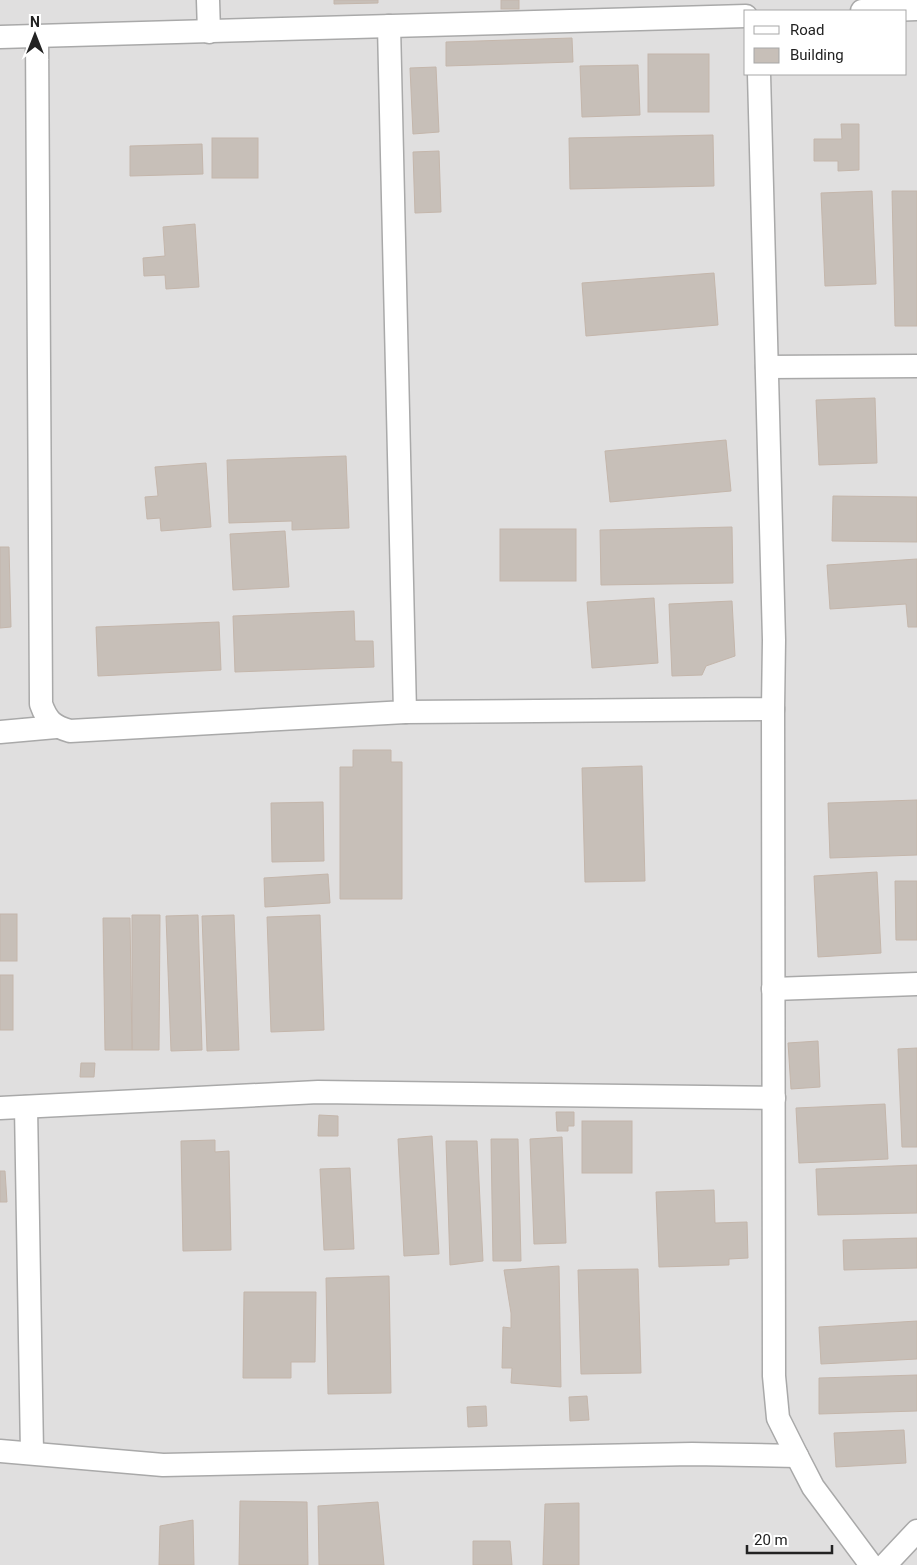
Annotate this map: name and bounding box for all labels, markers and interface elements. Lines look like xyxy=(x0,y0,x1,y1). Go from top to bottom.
north arrow xyxy=(10,10,60,60)
legend xyxy=(744,10,907,75)
text: N xyxy=(30,14,40,30)
text: Road xyxy=(790,21,824,39)
text: Building xyxy=(790,46,844,64)
scale bar xyxy=(747,1522,832,1554)
text: 20 m xyxy=(754,1531,788,1549)

